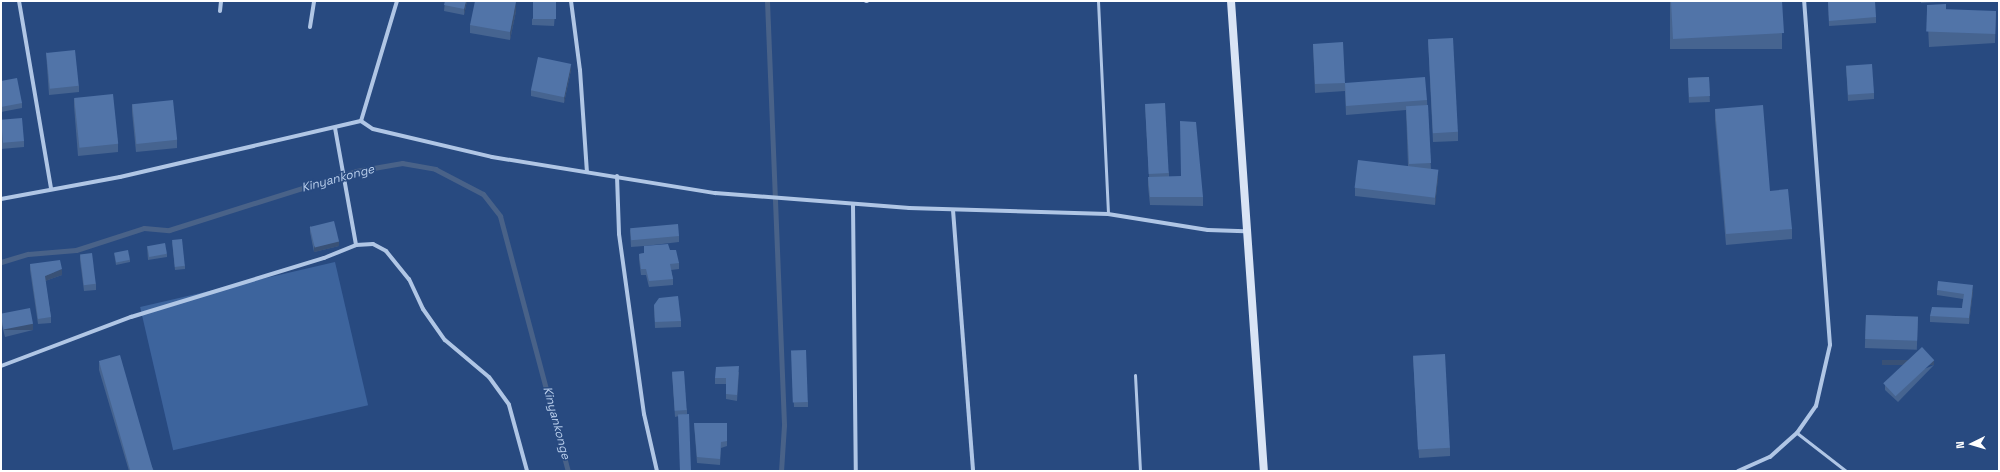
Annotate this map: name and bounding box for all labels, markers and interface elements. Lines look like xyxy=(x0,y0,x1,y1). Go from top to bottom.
water label: Kinyankonge xyxy=(300,162,376,196)
water label: Kinyankonge xyxy=(539,385,573,461)
north arrow xyxy=(1952,424,1992,464)
text: N xyxy=(1953,441,1967,449)

